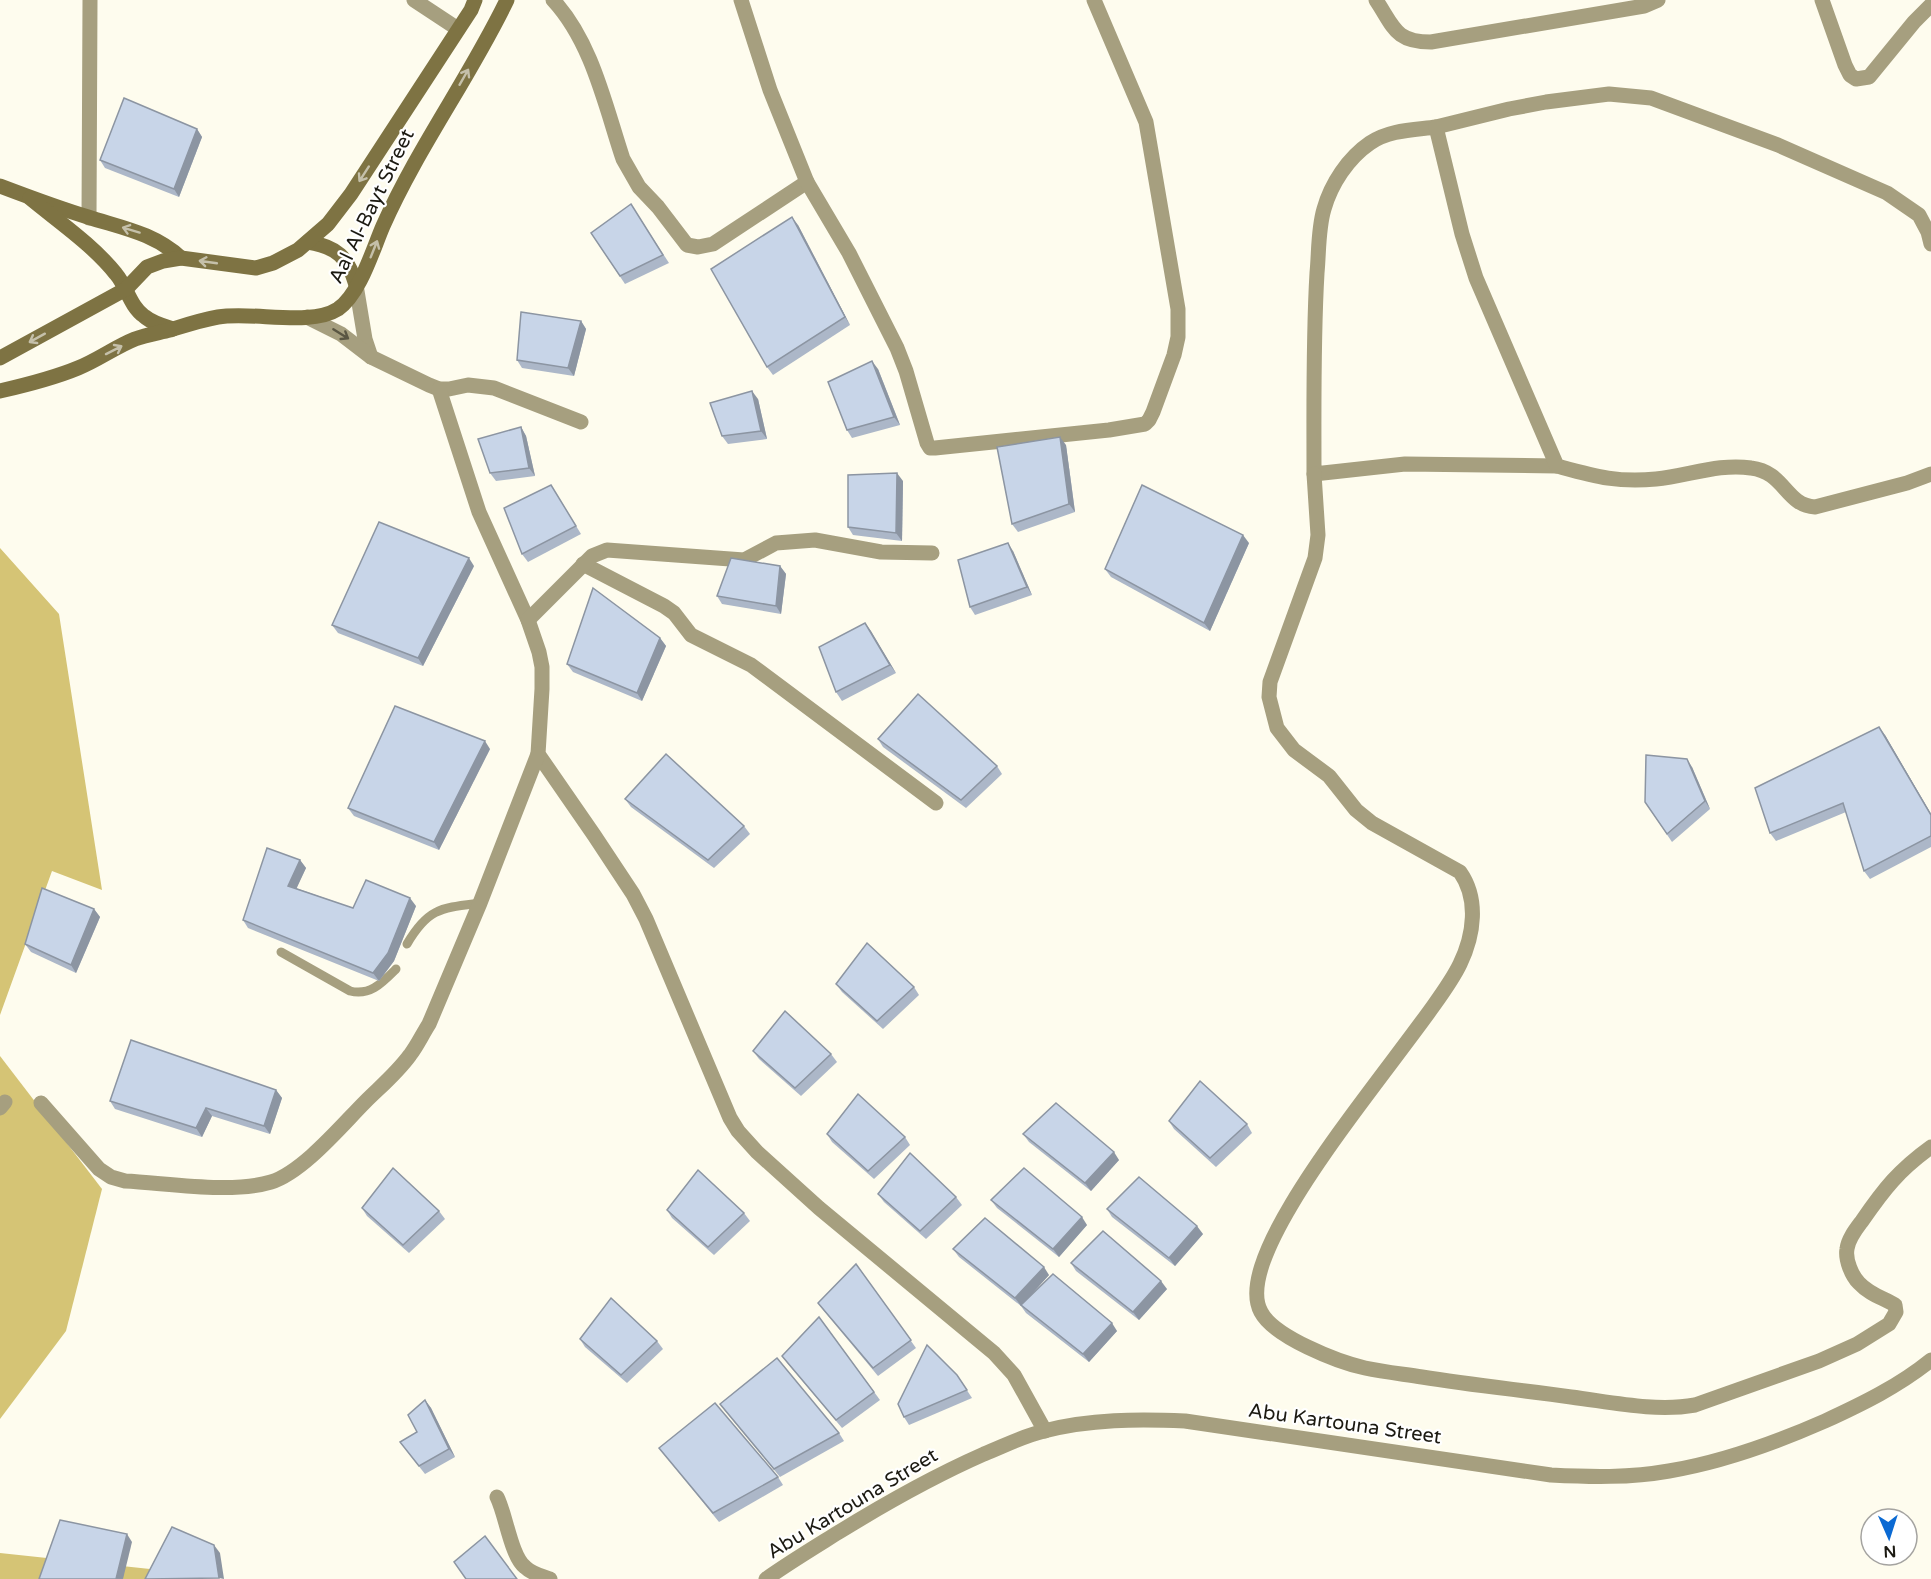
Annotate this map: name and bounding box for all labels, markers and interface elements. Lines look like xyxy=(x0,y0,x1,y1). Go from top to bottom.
one-way arrow xyxy=(458,69,470,86)
street label: Aal Al-Bayt Street xyxy=(324,125,420,288)
one-way arrow xyxy=(358,165,370,182)
one-way arrow xyxy=(122,224,141,235)
one-way arrow xyxy=(369,241,380,259)
one-way arrow xyxy=(199,257,219,268)
one-way arrow xyxy=(332,329,349,341)
one-way arrow xyxy=(29,332,46,344)
one-way arrow xyxy=(105,344,122,356)
street label: Abu Kartouna Street xyxy=(1247,1399,1443,1449)
street label: Abu Kartouna Street xyxy=(763,1443,942,1564)
north arrow xyxy=(1859,1507,1919,1567)
text: N xyxy=(1883,1541,1897,1561)

